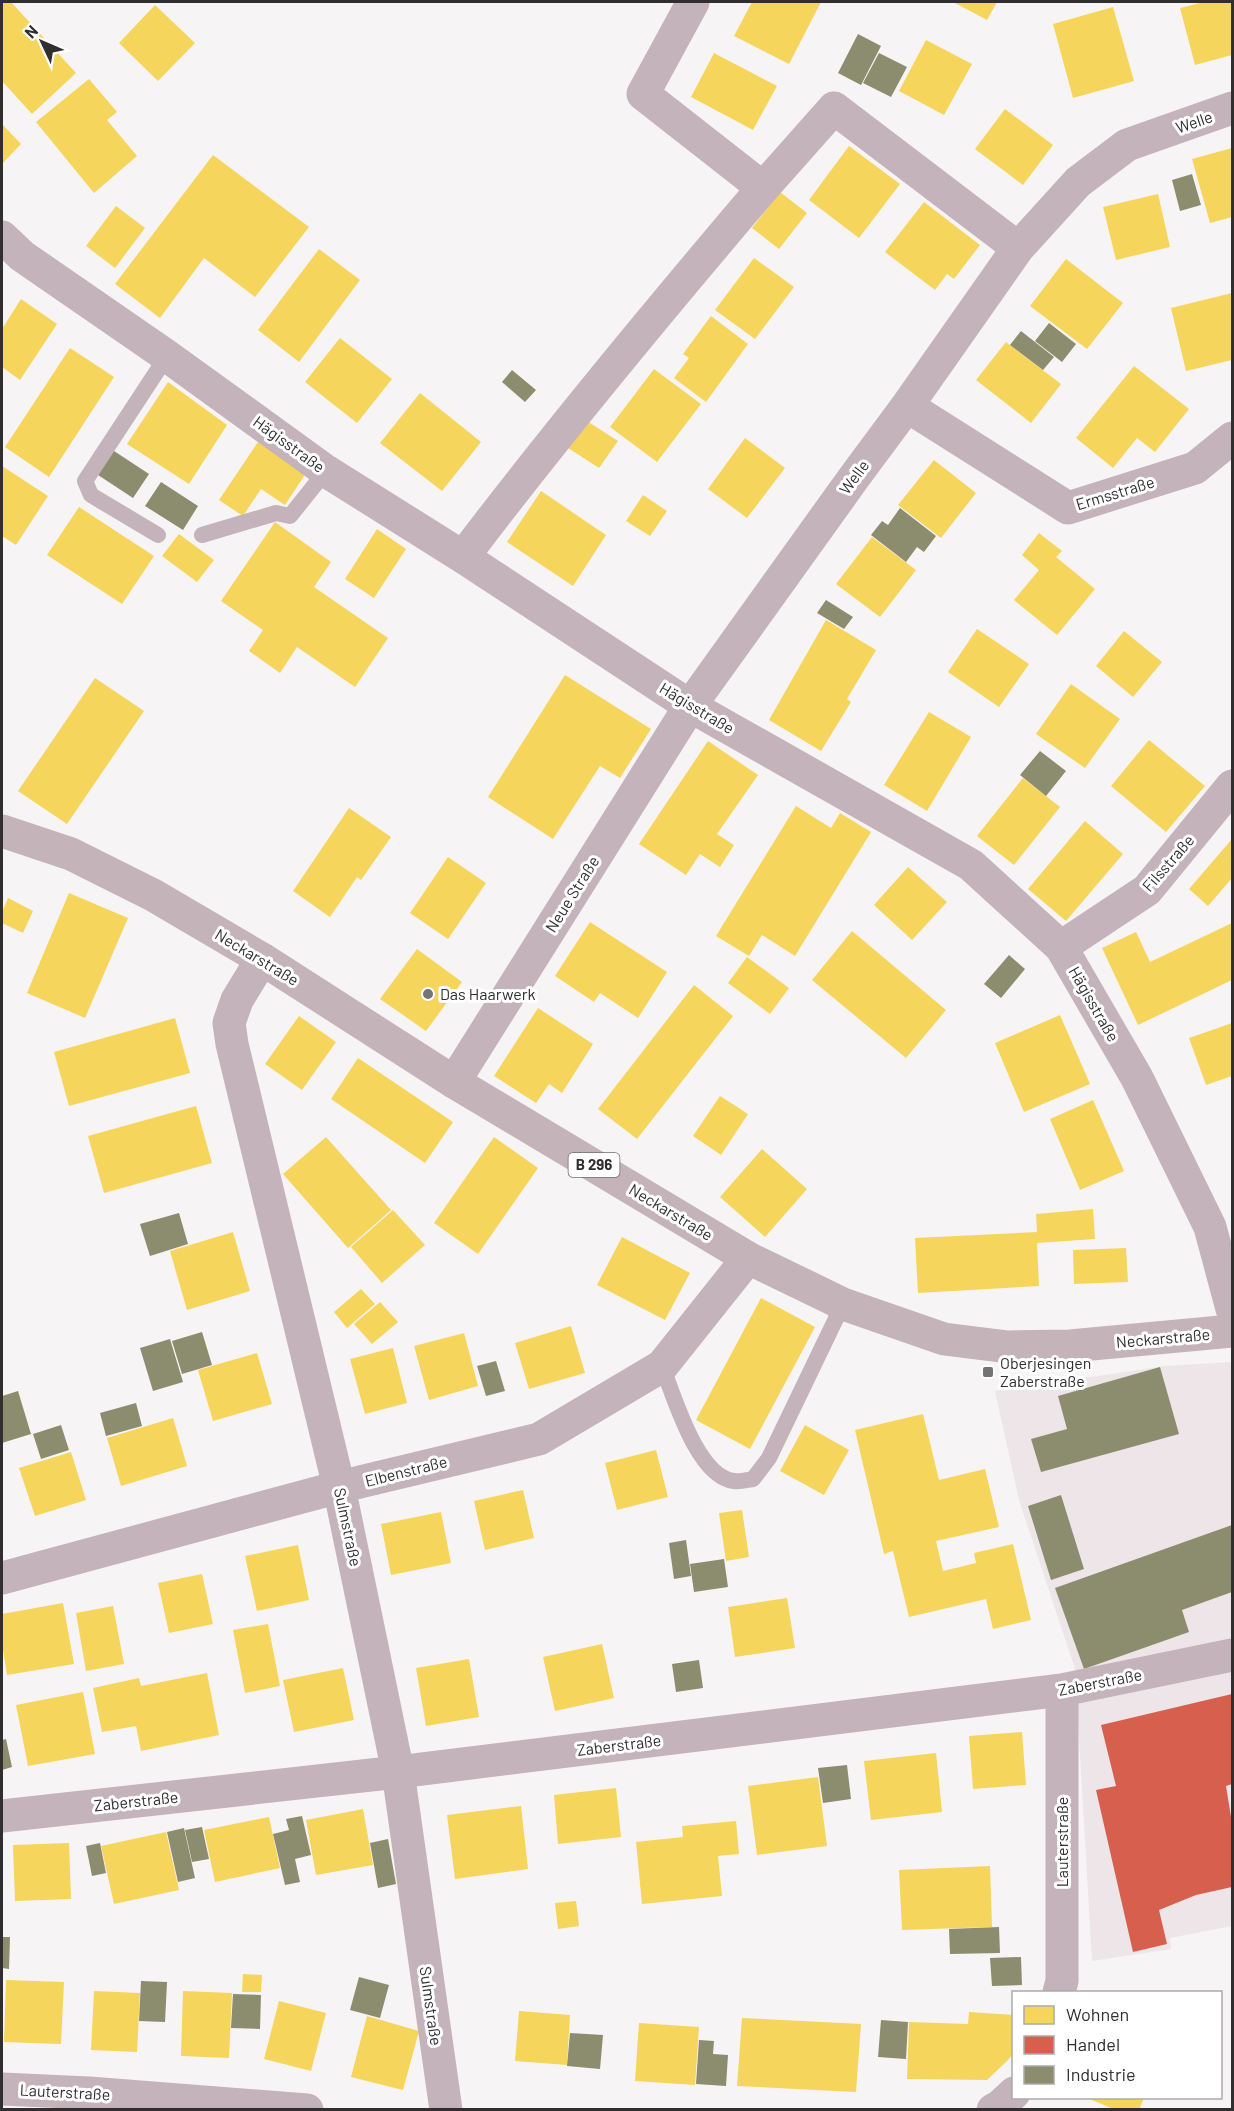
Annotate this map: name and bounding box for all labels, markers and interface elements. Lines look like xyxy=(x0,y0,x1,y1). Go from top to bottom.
north arrow xyxy=(12,12,72,72)
text: N xyxy=(20,21,41,42)
street label: Welle xyxy=(1173,106,1215,137)
street label: Hägisstraße xyxy=(250,411,329,476)
street label: Welle xyxy=(835,456,872,498)
street label: Ermsstraße xyxy=(1073,472,1156,513)
street label: Hägisstraße xyxy=(657,678,738,737)
street label: Filsstraße xyxy=(1138,830,1197,895)
street label: Neue Straße xyxy=(541,852,602,935)
street label: Neckarstraße xyxy=(212,924,303,989)
street label: Hägisstraße xyxy=(1065,963,1124,1045)
place label: Das Haarwerk xyxy=(440,984,536,1003)
marker: Das Haarwerk xyxy=(421,987,435,1001)
road number: B 296 xyxy=(568,1153,620,1177)
street label: Neckarstraße xyxy=(626,1179,717,1244)
street label: Neckarstraße xyxy=(1115,1324,1211,1351)
place label: Oberjesingen Zaberstraße xyxy=(1000,1353,1091,1390)
marker: Oberjesingen Zaberstraße xyxy=(981,1365,995,1379)
street label: Elbenstraße xyxy=(363,1451,449,1490)
street label: Sulmstraße xyxy=(331,1486,366,1568)
street label: Zaberstraße xyxy=(1056,1664,1143,1699)
street label: Zaberstraße xyxy=(576,1730,662,1759)
street label: Zaberstraße xyxy=(93,1787,179,1814)
street label: Lauterstraße xyxy=(1052,1797,1071,1887)
street label: Sulmstraße xyxy=(417,1965,446,2047)
legend xyxy=(1012,1991,1222,2099)
text: Wohnen xyxy=(1066,2003,1129,2025)
text: Handel xyxy=(1066,2033,1120,2055)
text: Industrie xyxy=(1066,2063,1136,2085)
street label: Lauterstraße xyxy=(19,2080,111,2103)

